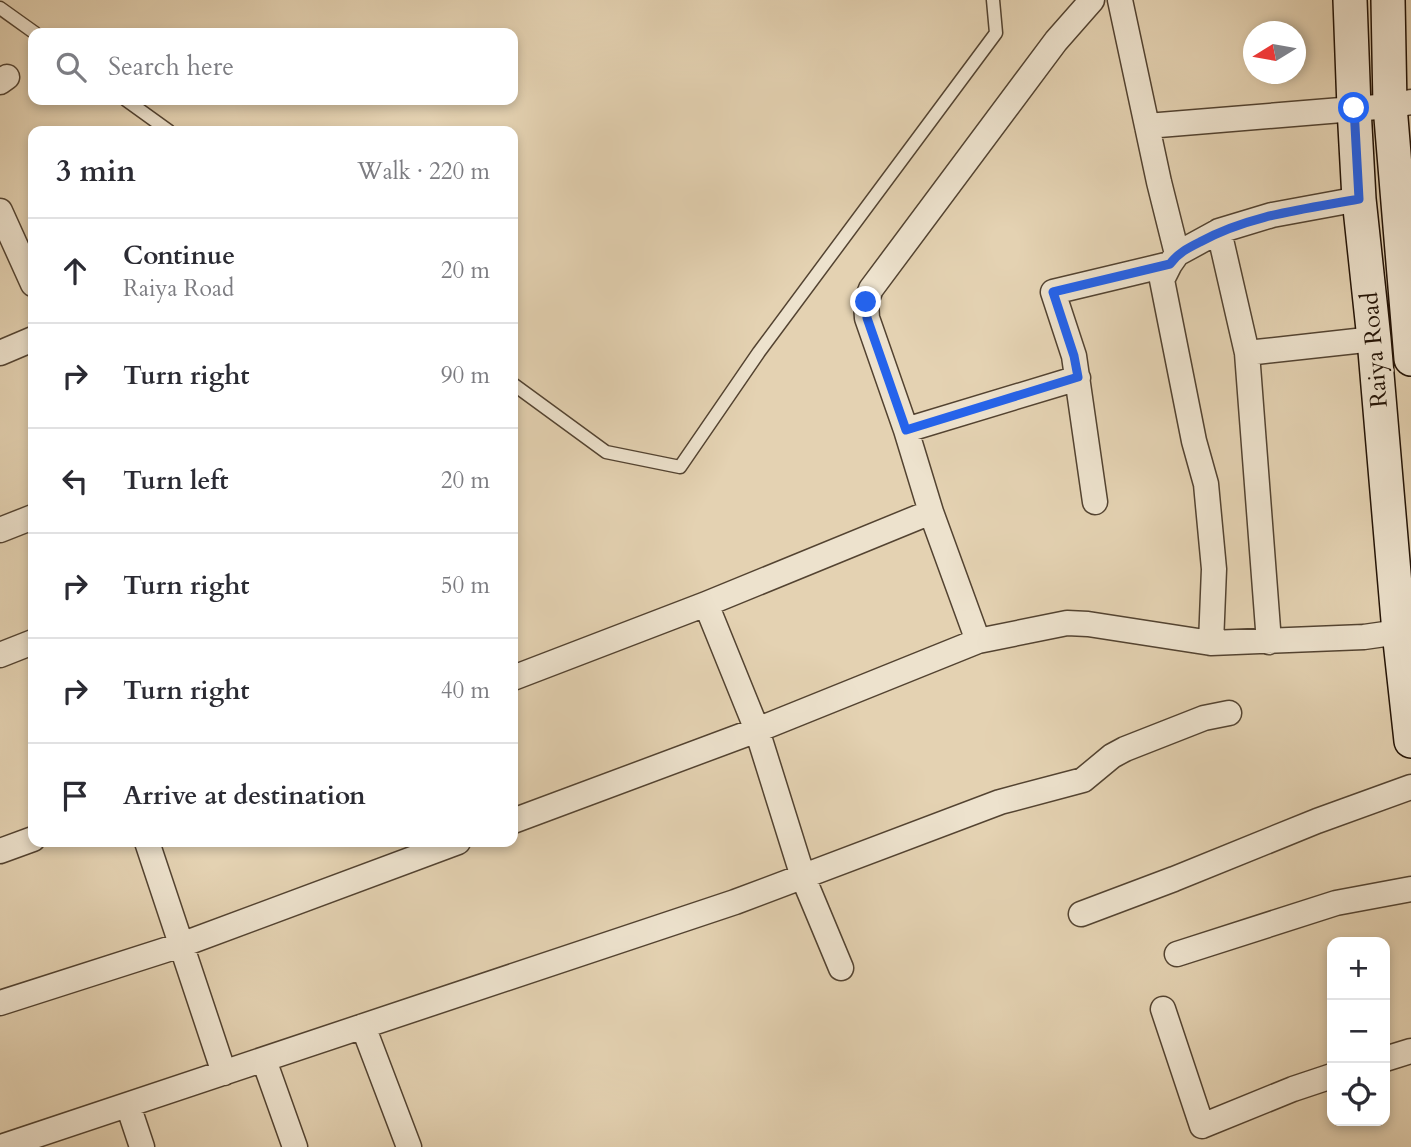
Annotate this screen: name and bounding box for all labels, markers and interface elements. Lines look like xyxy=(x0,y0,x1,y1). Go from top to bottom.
north arrow xyxy=(1243,21,1306,84)
search box xyxy=(28,28,518,105)
icon: search xyxy=(52,48,90,86)
text: Search here xyxy=(108,49,234,84)
route start xyxy=(1338,92,1369,123)
text: 3 min xyxy=(56,151,136,192)
text: Walk · 220 m xyxy=(357,156,490,187)
text: Continue xyxy=(123,238,235,273)
icon: ahead xyxy=(56,252,94,290)
text: 20 m xyxy=(441,255,490,286)
text: Raiya Road xyxy=(123,273,234,304)
route end xyxy=(850,286,881,317)
street label: Raiya Road xyxy=(1353,291,1396,409)
icon: right xyxy=(56,357,94,395)
text: Turn right xyxy=(123,358,250,393)
text: 90 m xyxy=(441,360,490,391)
icon: left xyxy=(56,462,94,500)
text: Turn left xyxy=(123,463,228,498)
text: 20 m xyxy=(441,465,490,496)
icon: right xyxy=(56,567,94,605)
text: Turn right xyxy=(123,568,250,603)
text: 50 m xyxy=(441,570,490,601)
icon: right xyxy=(56,672,94,710)
text: Turn right xyxy=(123,673,250,708)
text: 40 m xyxy=(441,675,490,706)
icon: arrive xyxy=(56,777,94,815)
text: Arrive at destination xyxy=(123,778,366,813)
map controls xyxy=(1327,937,1390,1126)
button: + xyxy=(1327,937,1390,1000)
button: − xyxy=(1327,1000,1390,1063)
button: locate xyxy=(1327,1063,1390,1126)

